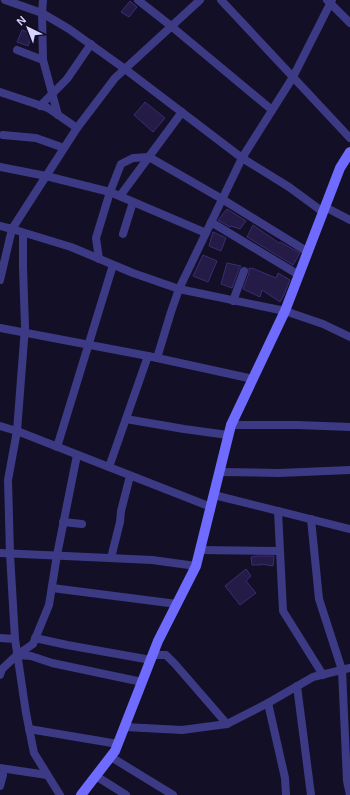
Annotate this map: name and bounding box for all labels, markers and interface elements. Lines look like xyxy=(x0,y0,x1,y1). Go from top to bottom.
north arrow xyxy=(8,8,48,48)
text: N xyxy=(14,14,28,28)

